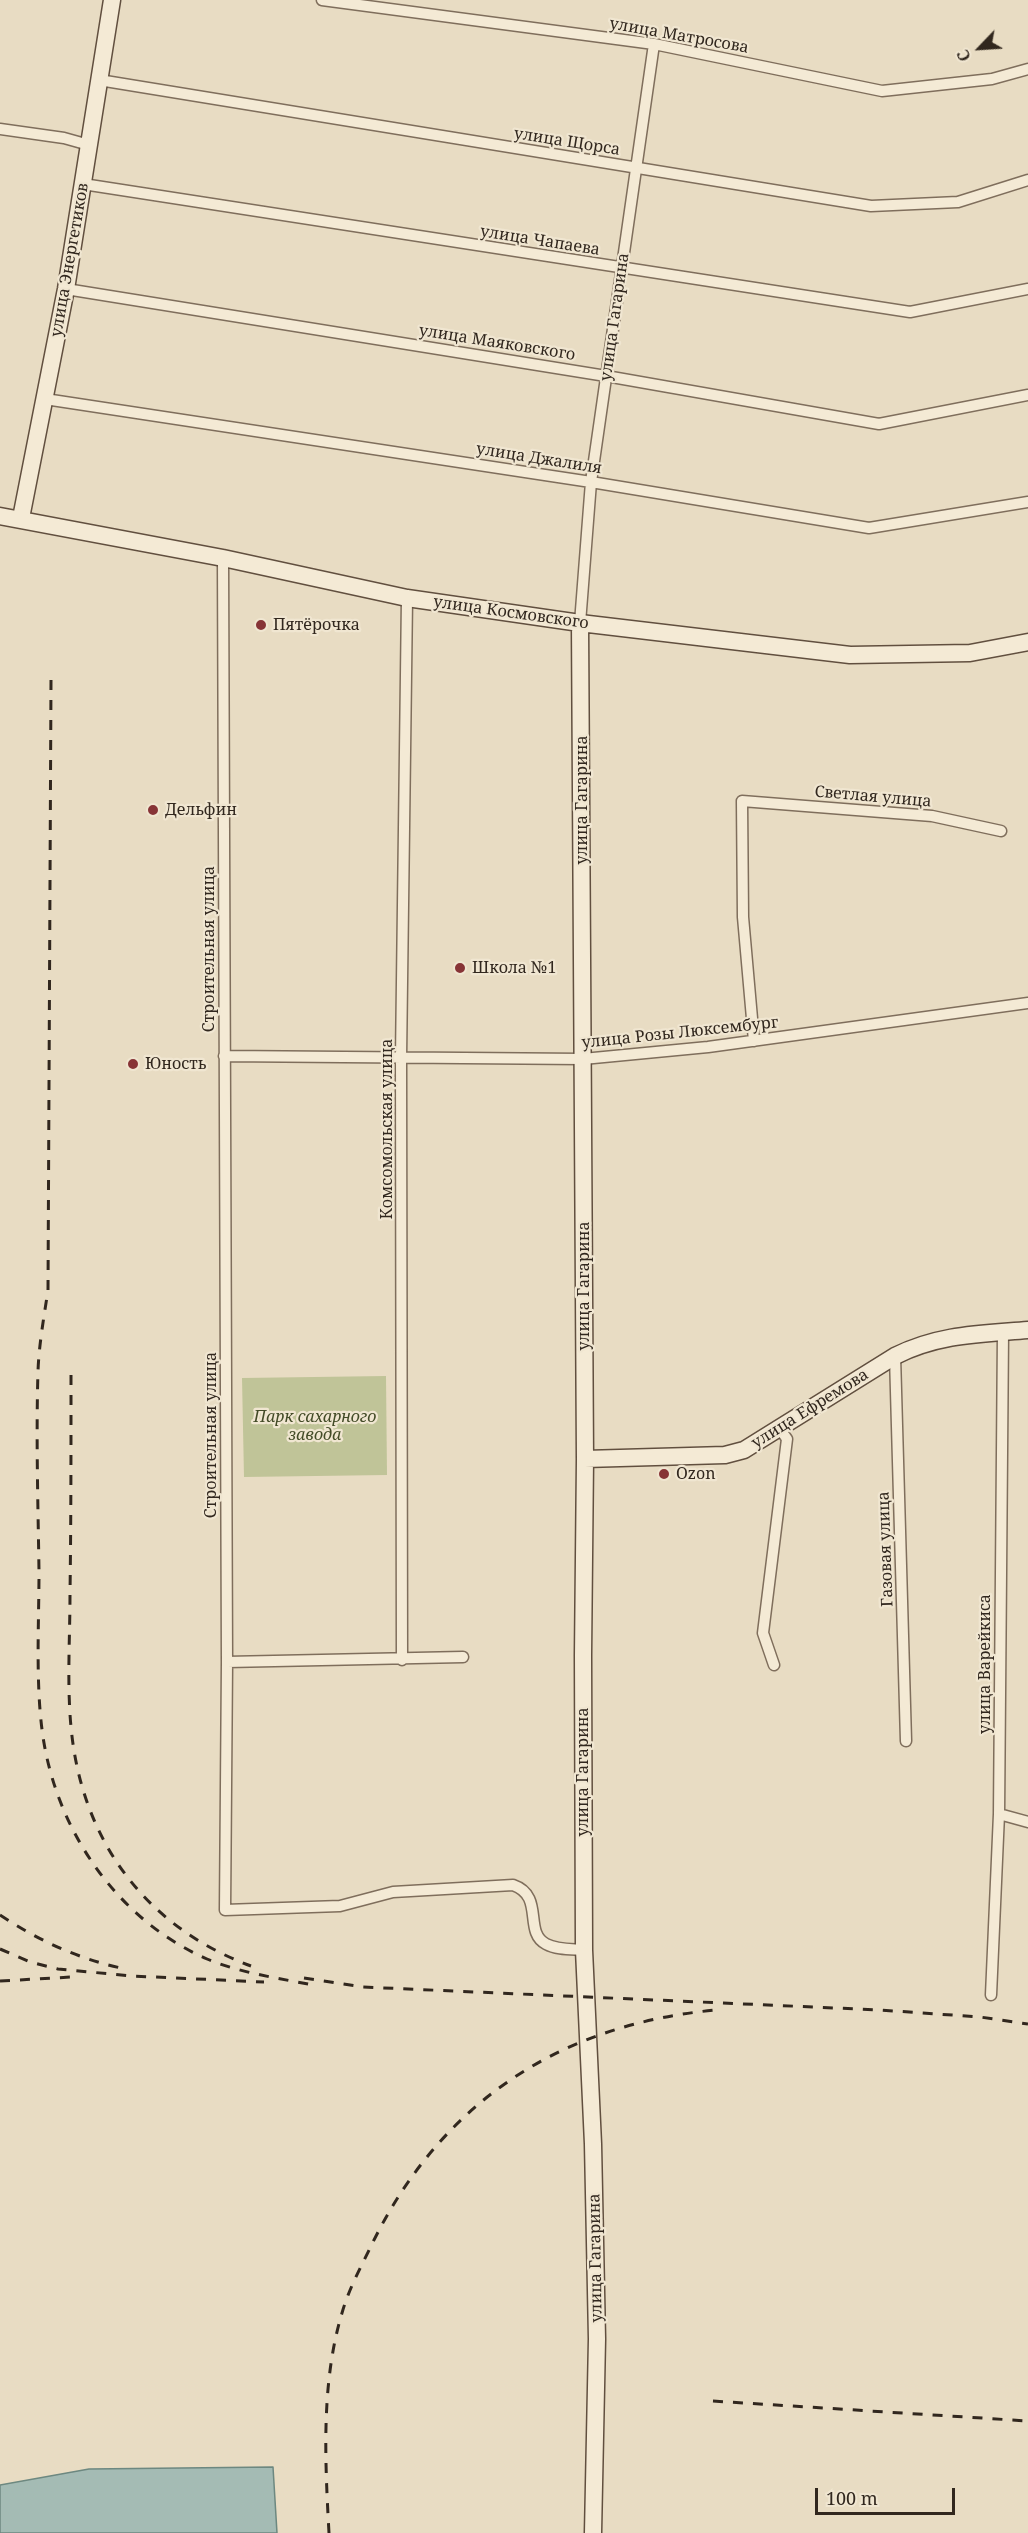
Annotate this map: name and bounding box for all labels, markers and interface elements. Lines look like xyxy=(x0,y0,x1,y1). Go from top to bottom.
street label: улица Матросова xyxy=(608,14,750,58)
north arrow xyxy=(950,18,1010,78)
text: С xyxy=(951,46,976,65)
street label: улица Щорса xyxy=(513,124,621,160)
street label: улица Энергетиков xyxy=(47,181,93,339)
street label: улица Чапаева xyxy=(479,222,601,260)
street label: улица Гагарина xyxy=(596,252,634,382)
street label: улица Маяковского xyxy=(417,321,577,365)
street label: улица Джалиля xyxy=(475,440,603,478)
street label: улица Космовского xyxy=(432,593,590,633)
place label: Пятёрочка xyxy=(273,615,360,635)
marker: Пятёрочка xyxy=(254,618,268,632)
street label: улица Гагарина xyxy=(572,735,592,865)
street label: Светлая улица xyxy=(814,782,932,812)
place label: Дельфин xyxy=(165,800,237,820)
marker: Дельфин xyxy=(146,803,160,817)
street label: Строительная улица xyxy=(199,866,219,1032)
place label: Школа №1 xyxy=(472,958,556,978)
marker: Школа №1 xyxy=(453,961,467,975)
street label: улица Розы Люксембург xyxy=(581,1013,779,1053)
street label: Комсомольская улица xyxy=(377,1039,397,1219)
place label: Юность xyxy=(145,1054,206,1074)
marker: Юность xyxy=(126,1057,140,1071)
street label: улица Гагарина xyxy=(574,1221,594,1351)
street label: Строительная улица xyxy=(201,1352,221,1518)
street label: улица Ефремова xyxy=(748,1365,872,1453)
park label: Парк сахарного завода xyxy=(254,1407,376,1445)
place label: Ozon xyxy=(676,1464,716,1484)
marker: Ozon xyxy=(657,1467,671,1481)
street label: Газовая улица xyxy=(874,1491,898,1607)
street label: улица Варейкиса xyxy=(975,1594,995,1734)
street label: улица Гагарина xyxy=(573,1707,593,1837)
street label: улица Гагарина xyxy=(585,2193,607,2323)
scale bar xyxy=(818,2476,958,2514)
text: 100 m xyxy=(826,2486,878,2510)

